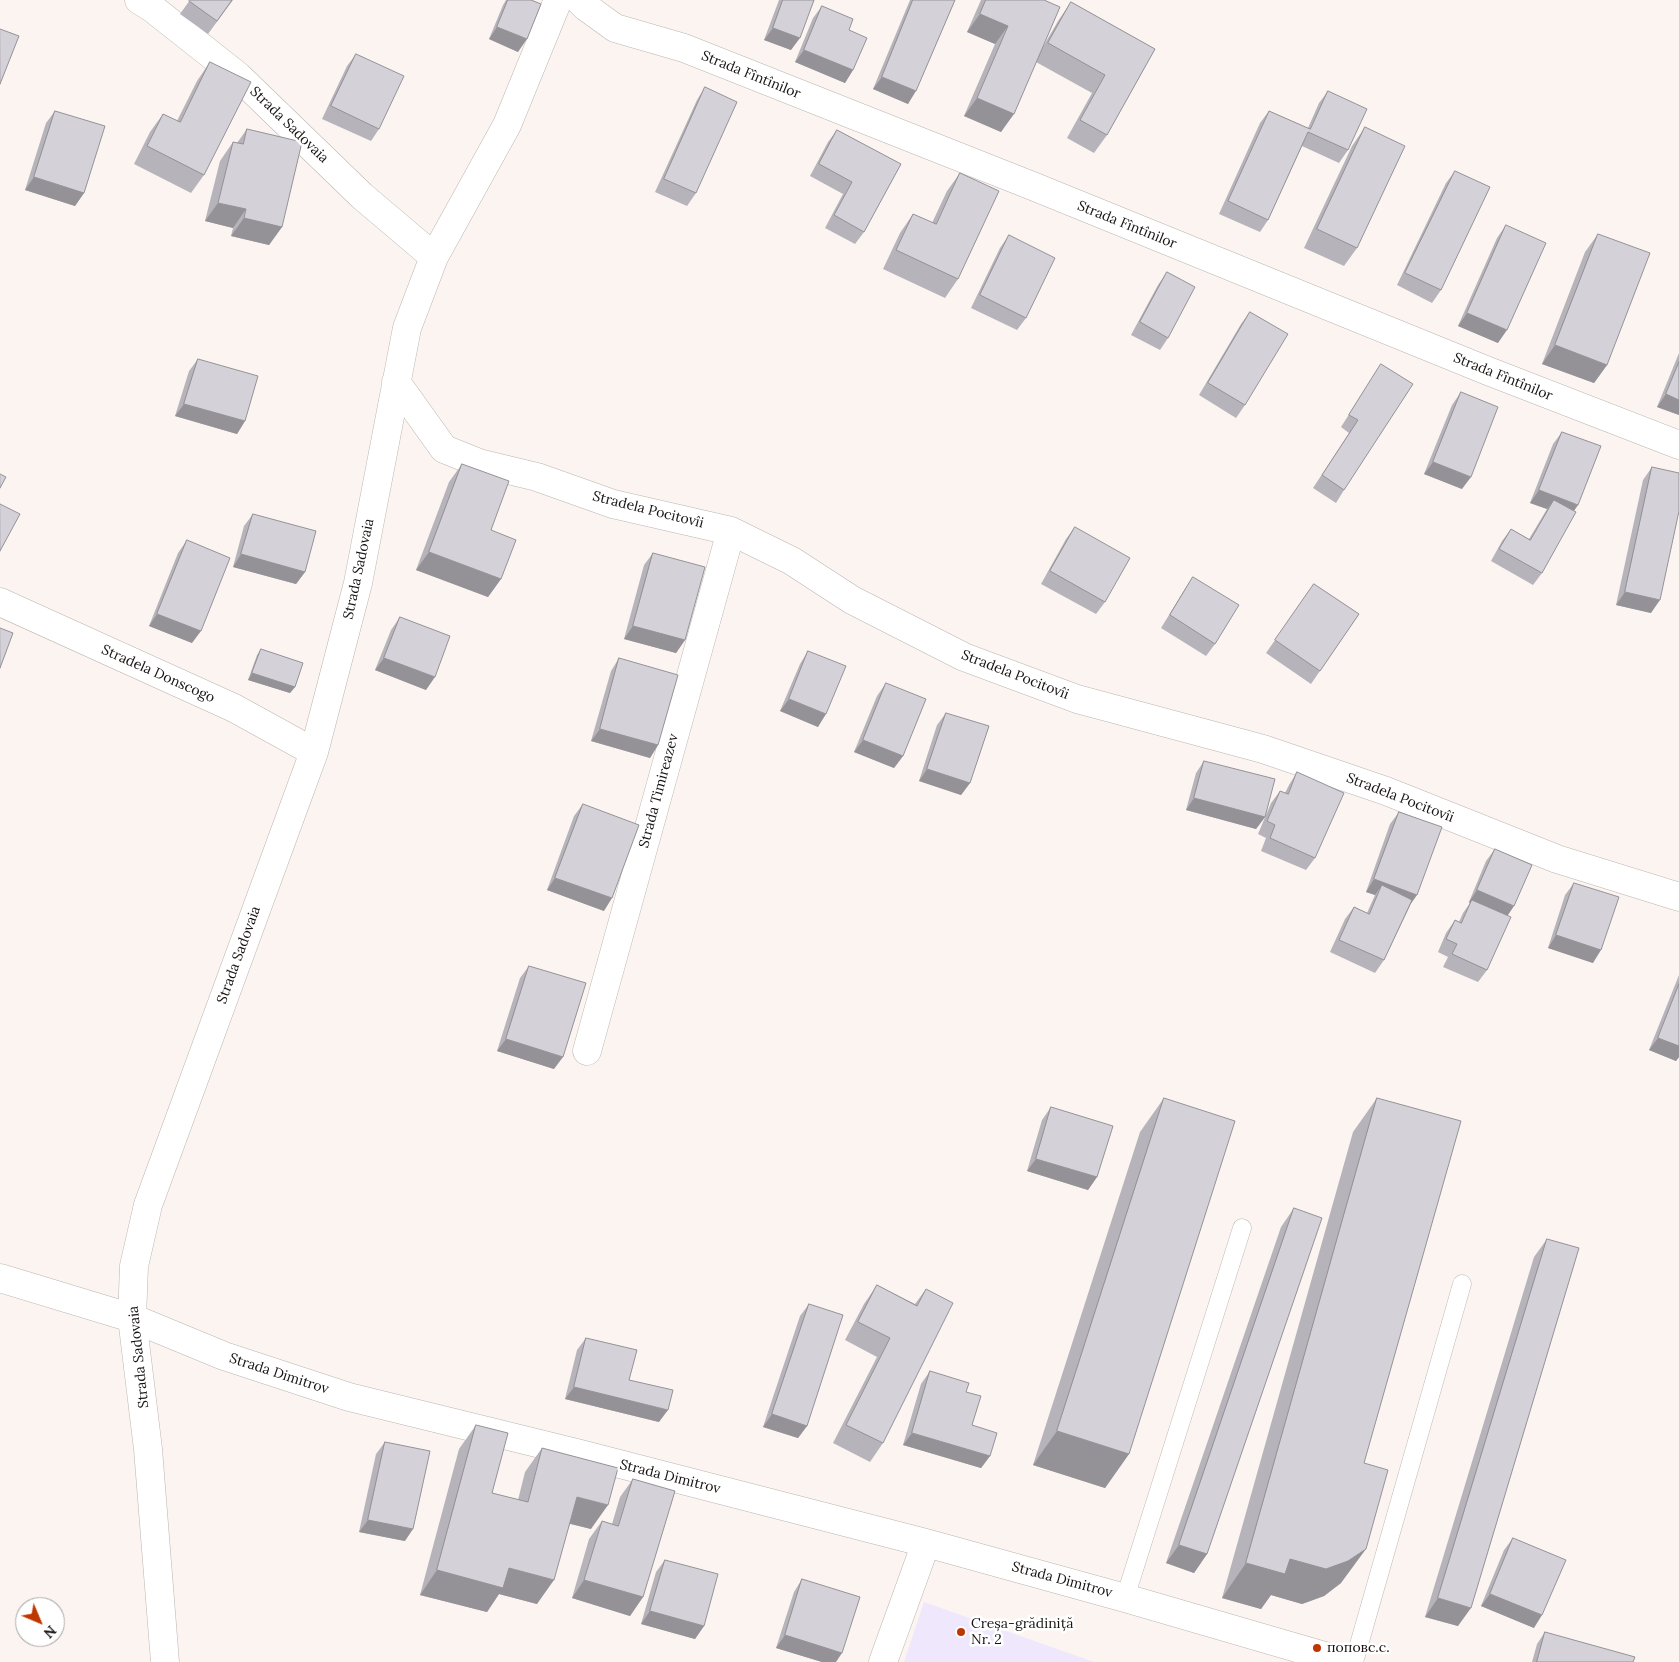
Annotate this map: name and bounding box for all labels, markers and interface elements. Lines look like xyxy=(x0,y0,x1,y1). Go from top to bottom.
street label: Strada Fîntînilor xyxy=(699,47,803,103)
street label: Strada Sadovaia xyxy=(246,83,332,167)
street label: Strada Fîntînilor xyxy=(1075,197,1179,253)
street label: Strada Fîntînilor xyxy=(1451,349,1555,405)
street label: Stradela Pocitovîi xyxy=(591,488,705,532)
street label: Strada Sadovaia xyxy=(340,517,378,621)
street label: Stradela Donscogo xyxy=(99,641,217,707)
street label: Stradela Pocitovîi xyxy=(959,647,1071,703)
street label: Strada Timireazev xyxy=(636,732,682,850)
street label: Stradela Pocitovîi xyxy=(1344,770,1456,826)
street label: Strada Sadovaia xyxy=(214,904,264,1006)
street label: Strada Sadovaia xyxy=(125,1305,153,1409)
street label: Strada Dimitrov xyxy=(227,1350,331,1398)
street label: Strada Dimitrov xyxy=(618,1456,722,1498)
street label: Strada Dimitrov xyxy=(1010,1559,1114,1601)
north arrow xyxy=(15,1597,65,1647)
place label: Creșa-grădiniță Nr. 2 xyxy=(971,1616,1073,1648)
text: N xyxy=(40,1622,60,1642)
marker: Creșa-grădiniță Nr. 2 xyxy=(955,1626,967,1638)
place label: поповс.с. xyxy=(1327,1640,1390,1656)
marker: поповс.с. xyxy=(1311,1642,1323,1654)

